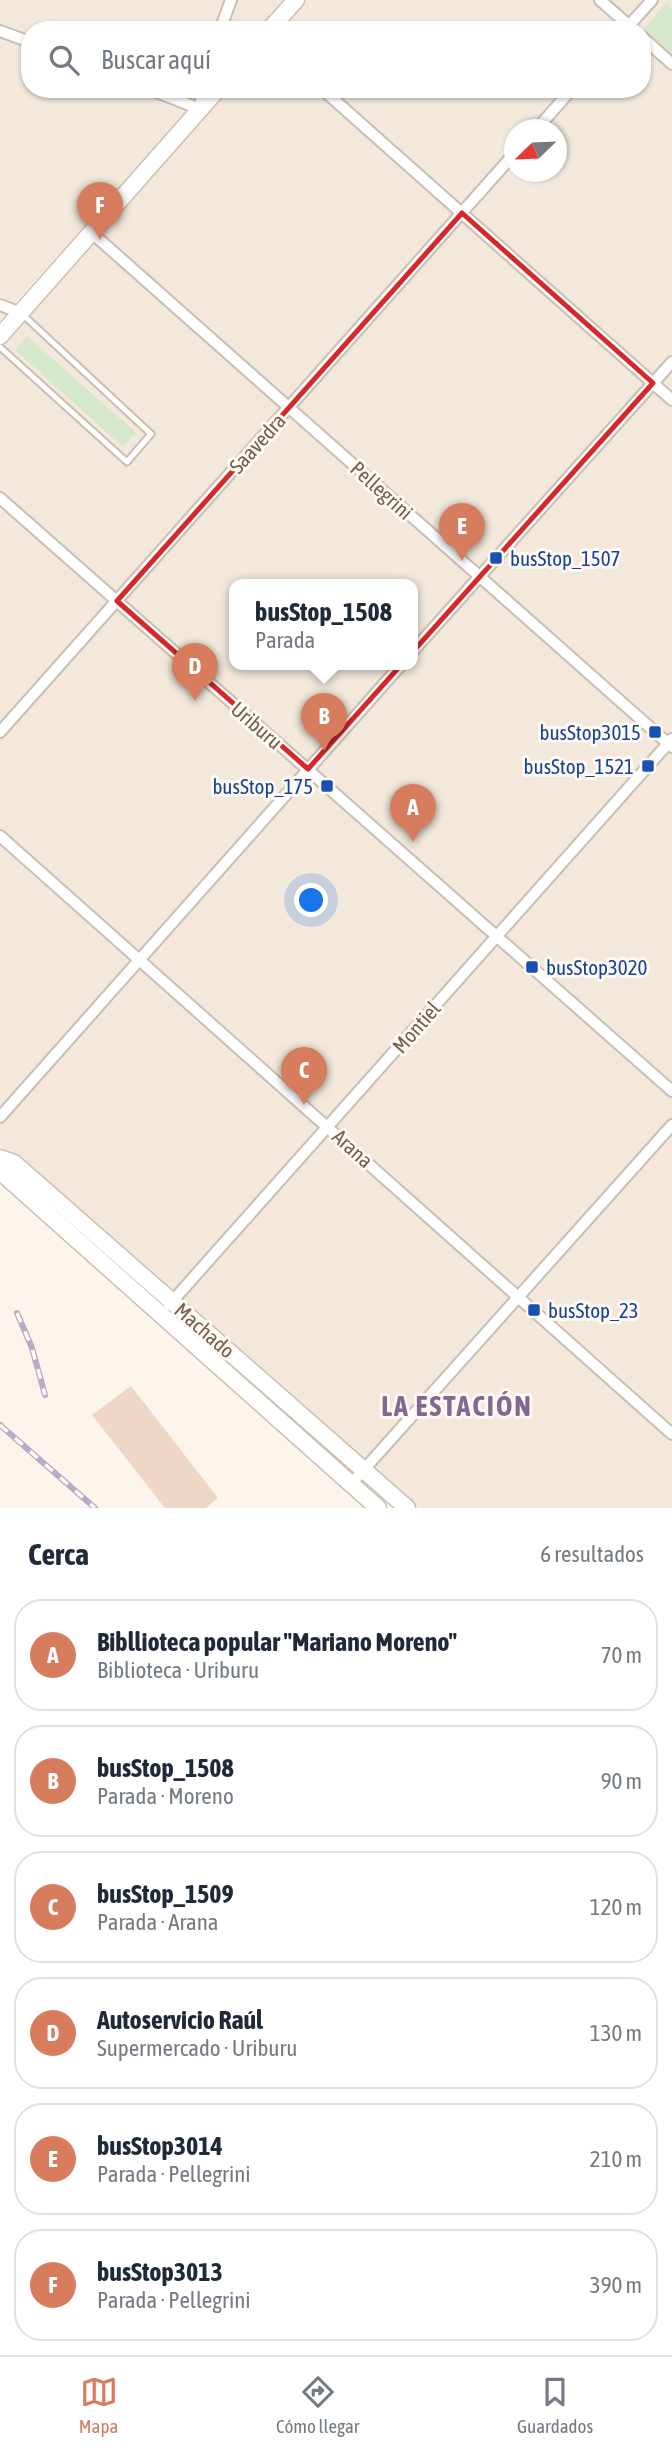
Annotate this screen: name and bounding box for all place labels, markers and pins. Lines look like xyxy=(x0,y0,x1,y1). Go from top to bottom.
pin: F xyxy=(77,182,123,240)
pin: E xyxy=(439,503,485,561)
place label: busStop_1507 xyxy=(510,546,620,570)
marker: busStop_1507 xyxy=(488,550,504,566)
pin: D xyxy=(172,643,218,701)
pin: B xyxy=(301,693,347,751)
place label: busStop3015 xyxy=(540,720,641,744)
marker: busStop3015 xyxy=(647,724,663,740)
place label: busStop_1521 xyxy=(524,754,634,778)
marker: busStop_1521 xyxy=(640,758,656,774)
place label: busStop_175 xyxy=(212,774,313,798)
marker: busStop_175 xyxy=(319,778,335,794)
pin: A xyxy=(390,784,436,842)
place label: busStop3020 xyxy=(546,955,648,979)
marker: busStop3020 xyxy=(524,959,540,975)
pin: C xyxy=(281,1047,327,1105)
place label: busStop_23 xyxy=(548,1298,639,1322)
marker: busStop_23 xyxy=(526,1302,542,1318)

